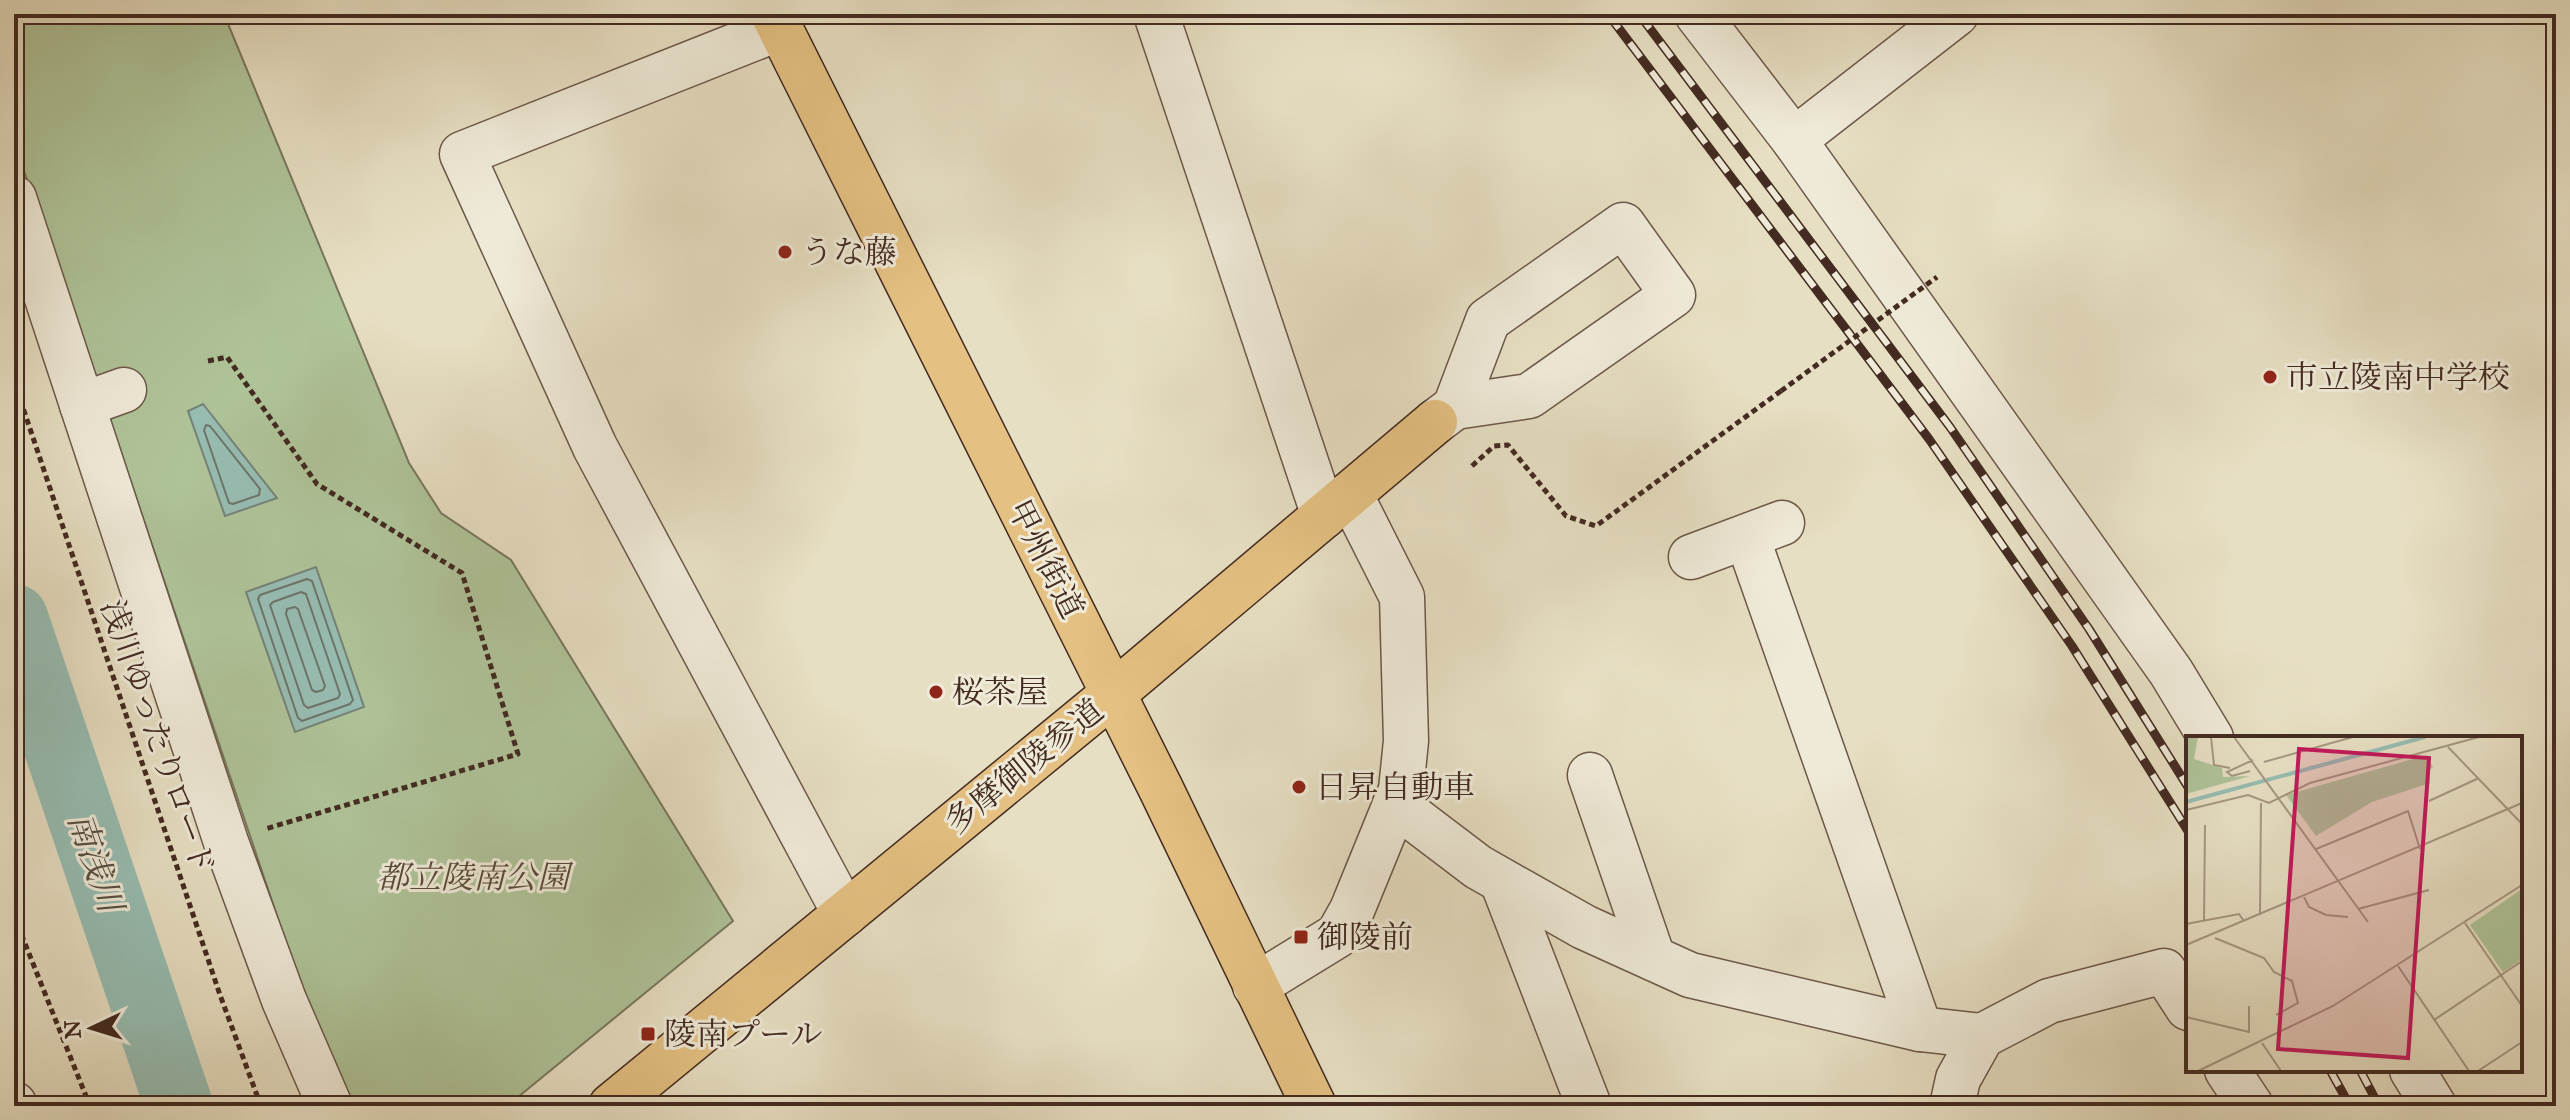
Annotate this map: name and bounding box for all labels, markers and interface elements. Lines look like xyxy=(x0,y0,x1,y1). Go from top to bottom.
place label: うな藤 xyxy=(801,233,897,272)
marker: うな藤 xyxy=(776,243,794,261)
place label: 市立陵南中学校 xyxy=(2286,358,2510,397)
marker: 市立陵南中学校 xyxy=(2261,368,2279,386)
street label: 甲州街道 xyxy=(999,493,1092,625)
street label: 浅川ゆったりロード xyxy=(92,595,223,880)
place label: 桜茶屋 xyxy=(952,673,1048,712)
marker: 桜茶屋 xyxy=(927,683,945,701)
street label: 多摩御陵参道 xyxy=(937,691,1111,842)
inset map xyxy=(2186,736,2522,1072)
place label: 日昇自動車 xyxy=(1315,768,1475,807)
marker: 日昇自動車 xyxy=(1290,778,1308,796)
water label: 南浅川 xyxy=(60,807,133,921)
park label: 都立陵南公園 xyxy=(377,858,574,897)
place label: 御陵前 xyxy=(1317,918,1413,957)
marker: 御陵前 xyxy=(1292,928,1310,946)
north arrow xyxy=(52,988,132,1068)
place label: 陵南プール xyxy=(664,1015,822,1054)
text: N xyxy=(58,1019,87,1040)
marker: 陵南プール xyxy=(639,1025,657,1043)

